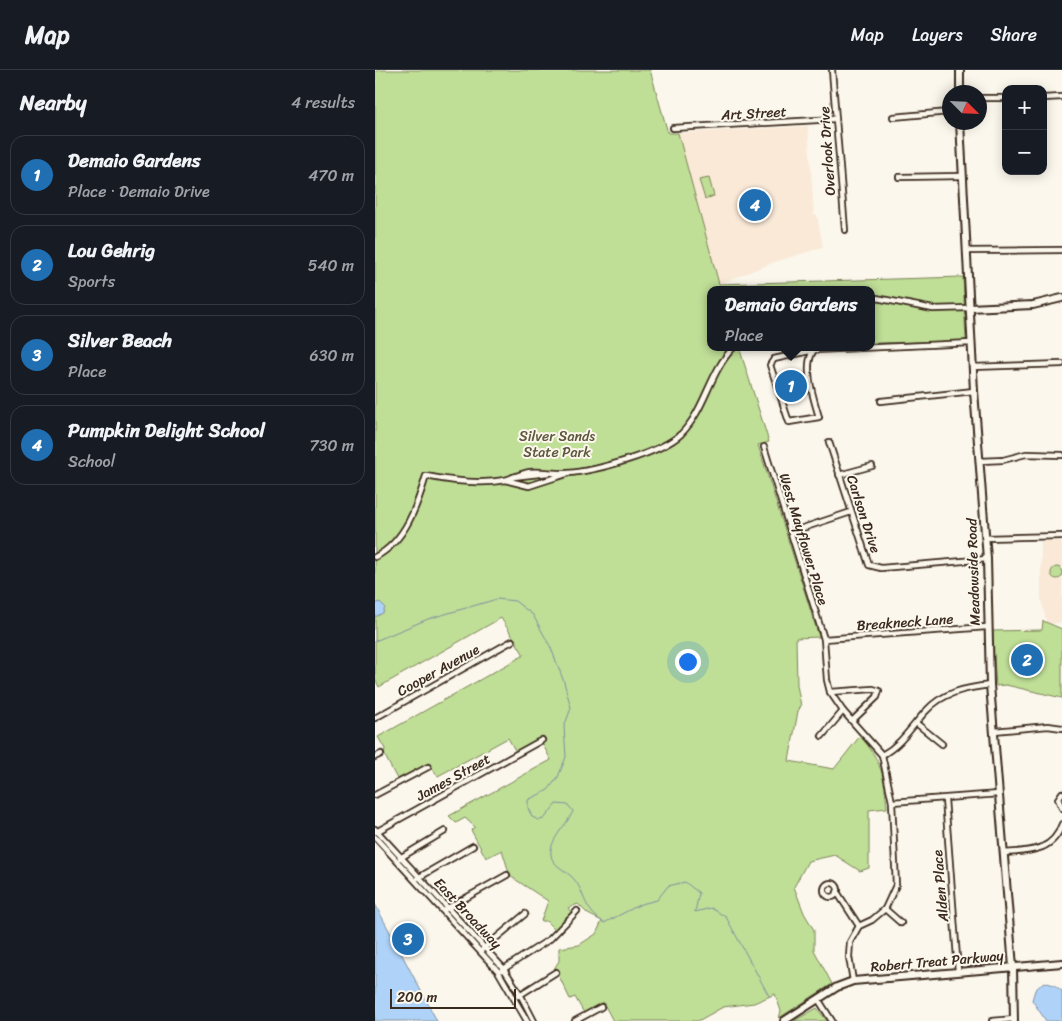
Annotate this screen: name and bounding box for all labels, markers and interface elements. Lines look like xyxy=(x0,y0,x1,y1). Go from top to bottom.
text: Map xyxy=(25,14,69,56)
text: Map xyxy=(851,19,884,51)
text: Layers xyxy=(912,19,963,51)
text: Share xyxy=(991,19,1037,51)
text: Nearby xyxy=(20,84,86,122)
north arrow xyxy=(942,85,987,130)
map controls xyxy=(1002,85,1047,175)
button: + xyxy=(1002,85,1047,130)
text: 4 results xyxy=(291,88,355,117)
street label: Art Street xyxy=(720,99,787,128)
street label: Overlook Drive xyxy=(812,106,843,196)
button: − xyxy=(1002,130,1047,175)
text: Demaio Gardens xyxy=(68,144,201,177)
text: 1 xyxy=(34,161,40,190)
text: 470 m xyxy=(308,161,354,190)
text: Place · Demaio Drive xyxy=(68,177,210,206)
pin: 4 xyxy=(739,186,771,224)
text: Lou Gehrig xyxy=(68,234,155,267)
text: 2 xyxy=(32,251,42,280)
text: 540 m xyxy=(308,251,354,280)
text: Sports xyxy=(68,267,115,296)
popup xyxy=(707,286,875,351)
text: Demaio Gardens xyxy=(725,288,857,321)
text: Place xyxy=(725,321,763,350)
text: Silver Beach xyxy=(68,324,172,357)
text: 3 xyxy=(33,341,41,370)
text: 630 m xyxy=(310,341,354,370)
text: Place xyxy=(68,357,107,386)
pin: 1 xyxy=(775,367,807,405)
text: Pumpkin Delight School xyxy=(68,414,265,447)
park label: Silver Sands State Park xyxy=(519,424,595,465)
text: 4 xyxy=(32,431,42,460)
text: 730 m xyxy=(310,431,354,460)
text: School xyxy=(68,447,115,476)
street label: West Mayflower Place xyxy=(772,470,836,609)
street label: Carlson Drive xyxy=(839,472,888,557)
street label: Meadowside Road xyxy=(959,516,988,626)
street label: Breakneck Lane xyxy=(856,607,954,638)
street label: Cooper Avenue xyxy=(392,637,484,703)
pin: 2 xyxy=(1011,641,1043,679)
your location xyxy=(675,649,701,675)
street label: James Street xyxy=(411,747,495,809)
street label: Alden Place xyxy=(925,849,956,924)
street label: East Broadway xyxy=(427,872,508,956)
pin: 3 xyxy=(392,920,424,958)
street label: Robert Treat Parkway xyxy=(869,943,1006,980)
text: 200 m xyxy=(397,985,437,1010)
scale bar xyxy=(390,986,516,1009)

